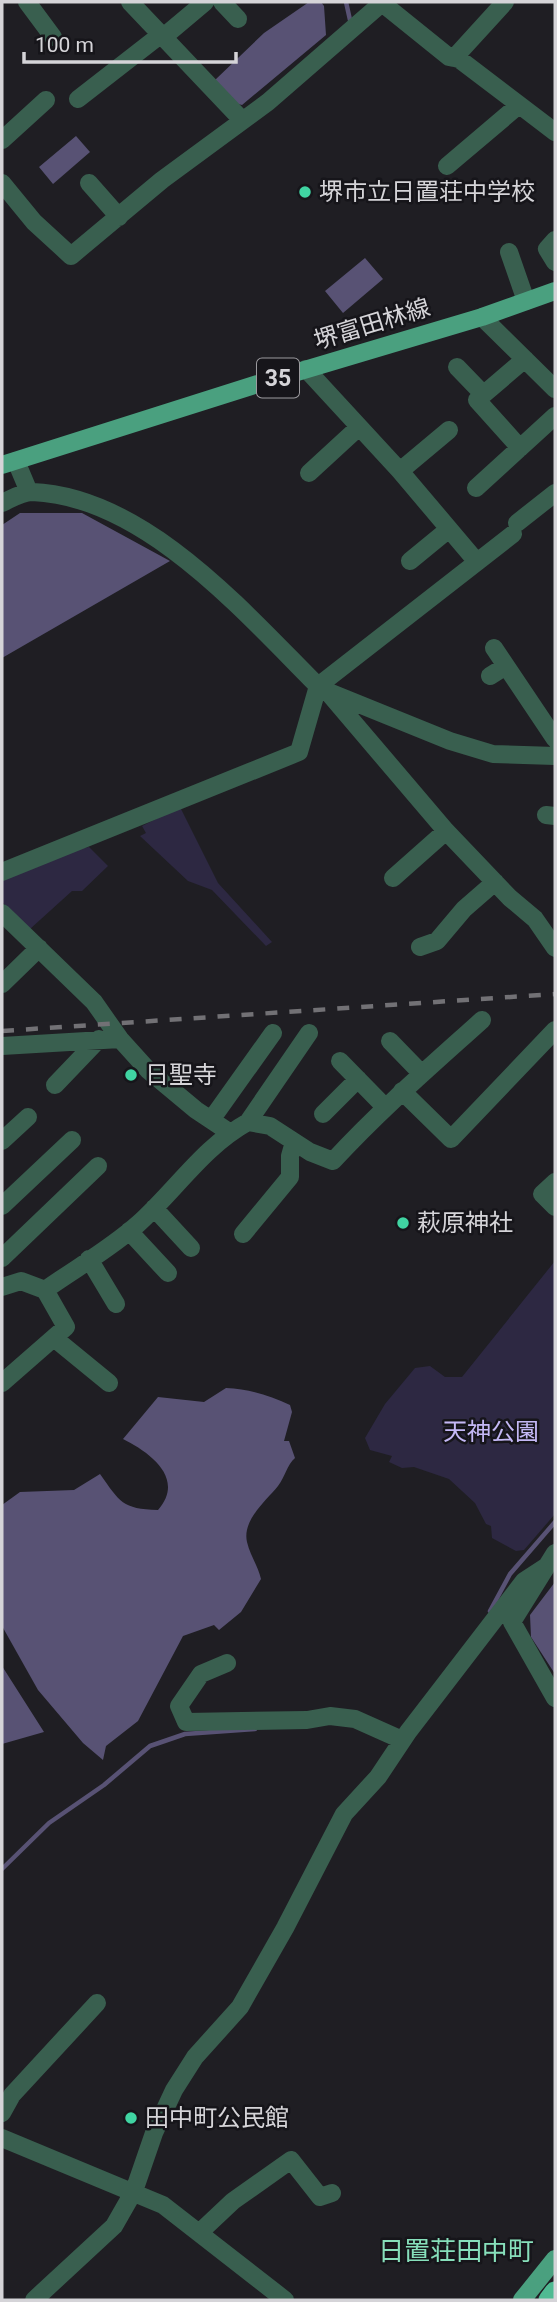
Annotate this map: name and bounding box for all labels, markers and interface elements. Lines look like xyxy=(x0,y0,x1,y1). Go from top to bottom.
scale bar xyxy=(24,21,236,65)
text: 100 m xyxy=(35,33,94,57)
place label: 堺市立日置荘中学校 xyxy=(319,178,535,206)
marker: 堺市立日置荘中学校 xyxy=(297,184,313,200)
street label: 堺富田林線 xyxy=(311,293,433,355)
road number: 35 xyxy=(257,358,299,398)
place label: 日聖寺 xyxy=(145,1061,217,1089)
marker: 日聖寺 xyxy=(123,1067,139,1083)
place label: 萩原神社 xyxy=(417,1209,513,1237)
marker: 萩原神社 xyxy=(395,1215,411,1231)
park label: 天神公園 xyxy=(443,1418,539,1446)
place label: 田中町公民館 xyxy=(145,2104,289,2132)
marker: 田中町公民館 xyxy=(123,2110,139,2126)
district label: 日置荘田中町 xyxy=(378,2236,534,2266)

